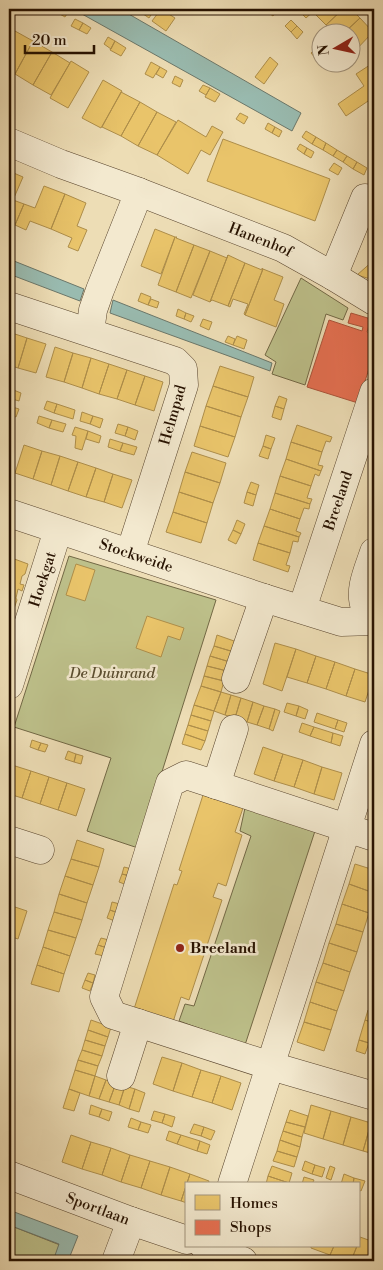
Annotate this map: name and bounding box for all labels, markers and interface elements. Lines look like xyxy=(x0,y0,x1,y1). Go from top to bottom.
scale bar xyxy=(25,22,94,54)
north arrow xyxy=(310,22,360,72)
text: 20 m xyxy=(32,31,67,50)
text: N xyxy=(314,43,334,57)
street label: Hanenhof xyxy=(226,218,297,261)
street label: Helmpad xyxy=(155,382,191,447)
street label: Breeland xyxy=(319,468,357,534)
street label: Stockweide xyxy=(97,534,175,576)
street label: Hoekgat xyxy=(25,548,60,609)
park label: De Duinrand xyxy=(68,664,155,683)
place label: Breeland xyxy=(190,939,257,958)
marker: Breeland xyxy=(174,942,186,954)
legend xyxy=(185,1182,360,1248)
street label: Sportlaan xyxy=(63,1188,133,1229)
text: Homes xyxy=(230,1194,278,1213)
text: Shops xyxy=(230,1218,271,1237)

